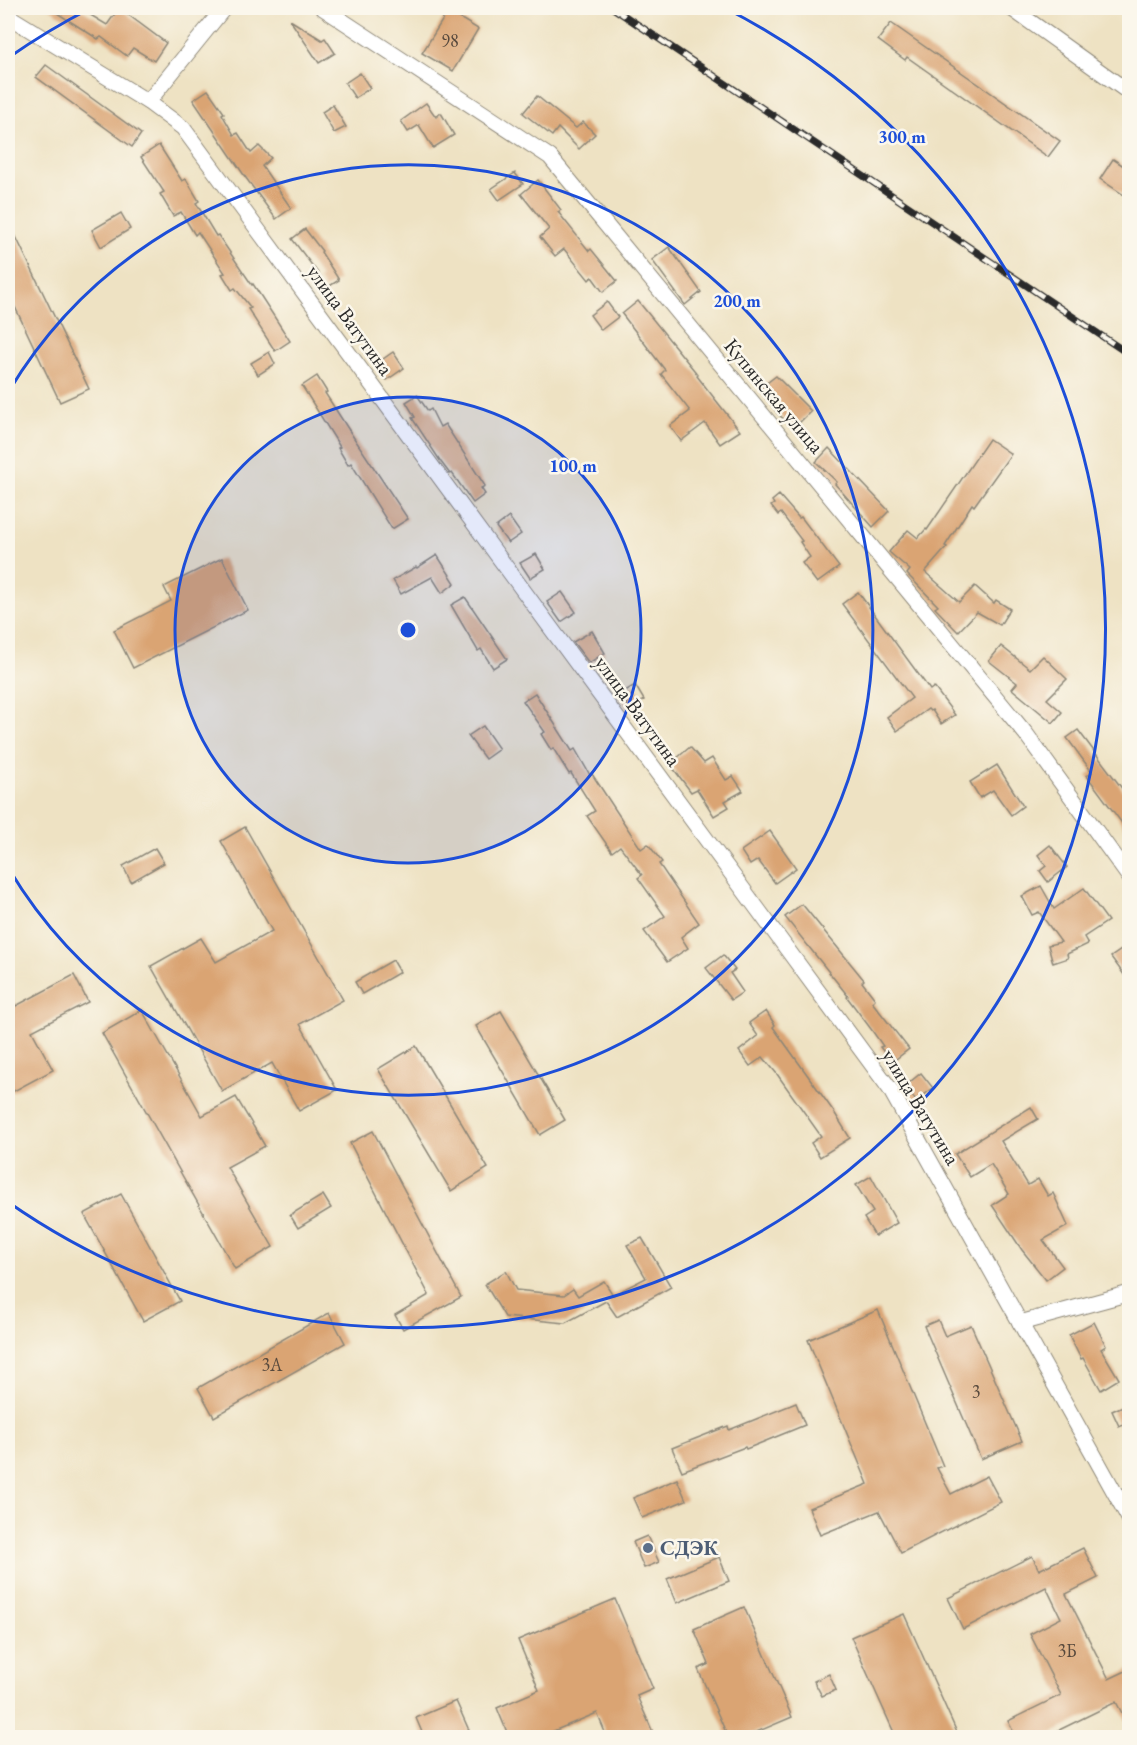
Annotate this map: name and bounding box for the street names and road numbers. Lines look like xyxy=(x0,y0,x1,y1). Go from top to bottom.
street label: улица Ватутина xyxy=(301,259,400,381)
street label: Купянская улица xyxy=(718,333,831,459)
street label: улица Ватутина xyxy=(589,650,688,772)
street label: улица Ватутина xyxy=(876,1044,967,1170)

